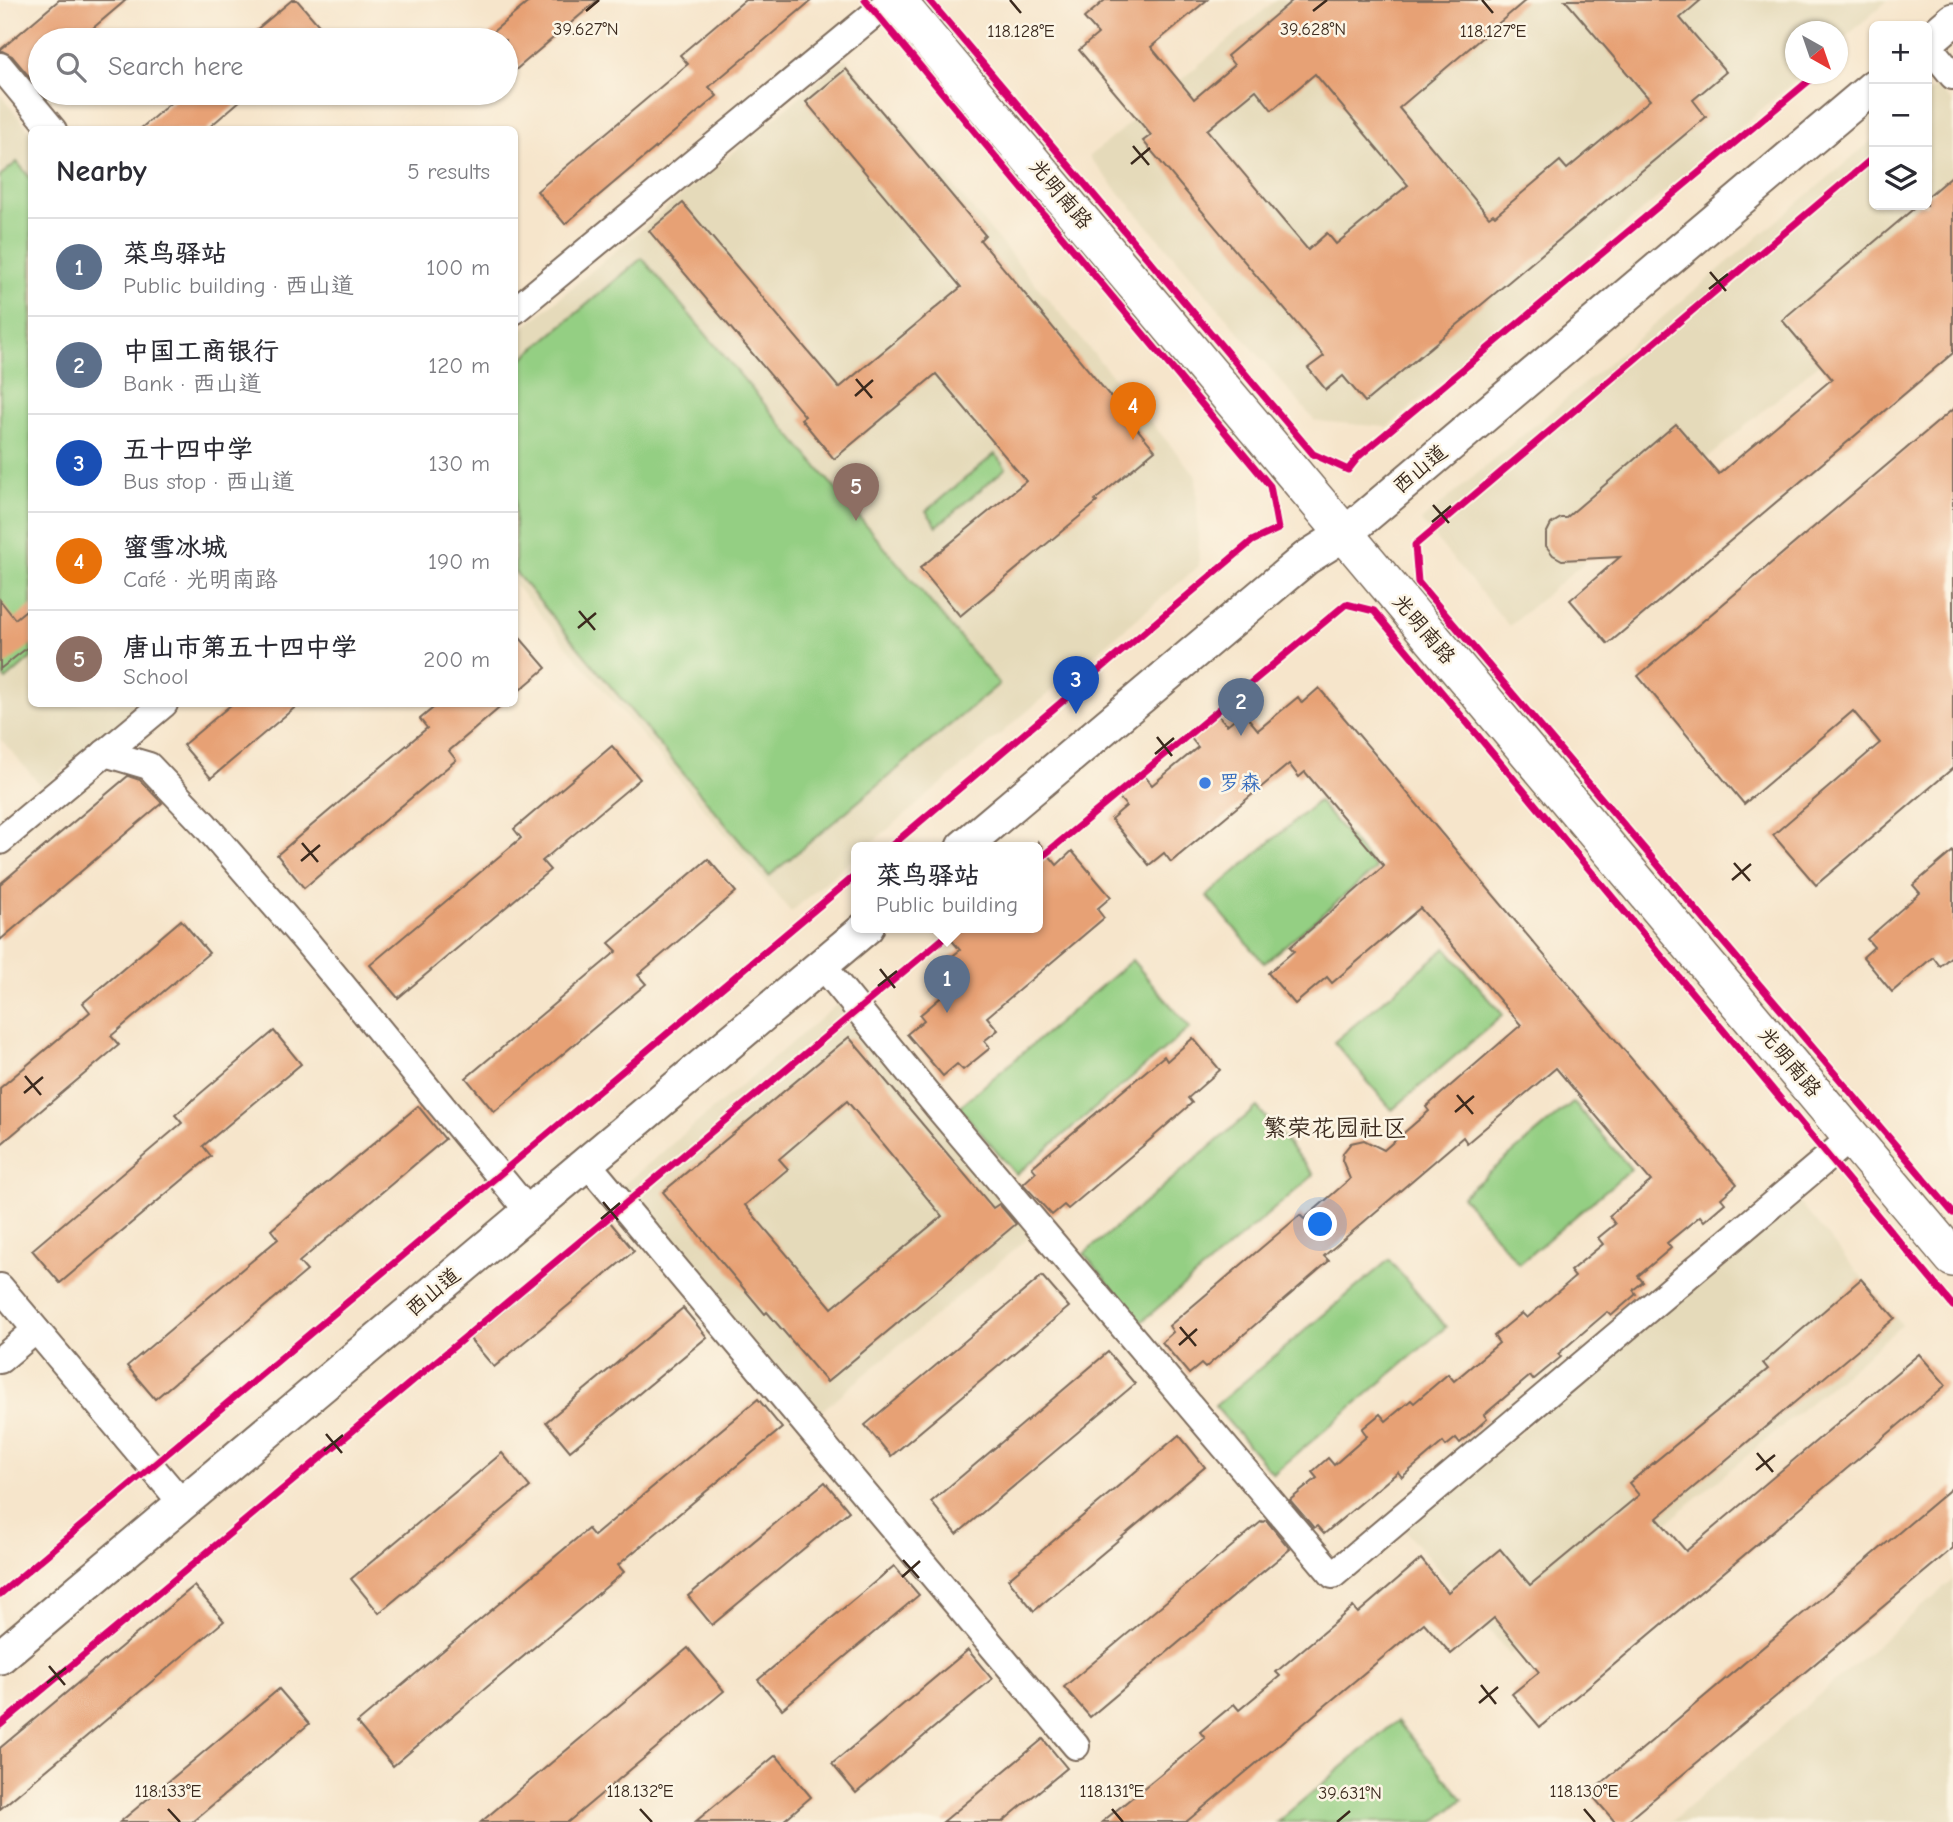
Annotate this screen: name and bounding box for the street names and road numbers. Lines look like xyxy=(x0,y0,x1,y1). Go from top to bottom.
street label: 光明南路 xyxy=(1025,154,1097,234)
street label: 西山道 xyxy=(1388,440,1452,498)
street label: 光明南路 xyxy=(1388,589,1460,669)
street label: 光明南路 xyxy=(1754,1022,1826,1102)
street label: 西山道 xyxy=(401,1263,465,1321)

